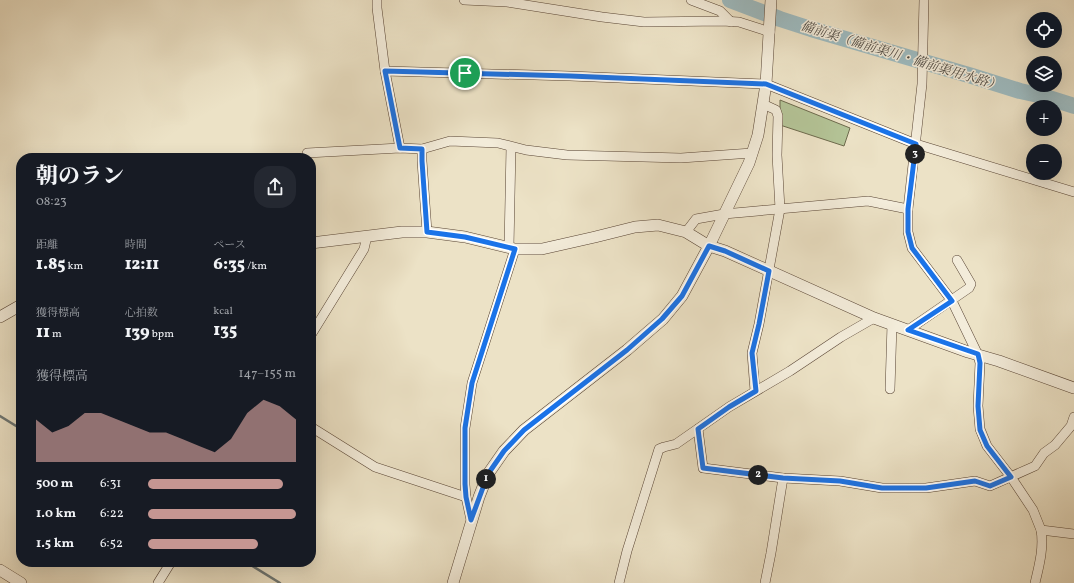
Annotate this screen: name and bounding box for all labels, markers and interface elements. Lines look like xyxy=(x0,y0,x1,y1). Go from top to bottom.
map controls xyxy=(1026,12,1062,180)
button: locate xyxy=(1026,12,1062,48)
water label: 備前渠（備前渠川・備前渠用水路） xyxy=(798,18,1003,96)
pin xyxy=(448,56,482,90)
button: layers xyxy=(1026,56,1062,92)
icon: arrive xyxy=(454,62,476,84)
button: + xyxy=(1026,100,1062,136)
pin: 3 xyxy=(905,144,925,164)
button: − xyxy=(1026,144,1062,180)
text: 3 xyxy=(912,146,918,161)
text: 朝のラン xyxy=(36,162,124,193)
button: share xyxy=(254,166,296,208)
text: 08:23 xyxy=(36,193,67,211)
text: 距離 xyxy=(36,238,58,253)
text: 時間 xyxy=(125,238,147,253)
text: ペース xyxy=(213,238,246,253)
text: 1.85 xyxy=(36,253,65,276)
text: 12:11 xyxy=(125,253,159,276)
text: 6:35 xyxy=(213,253,245,276)
text: km xyxy=(65,259,83,274)
text: /km xyxy=(245,259,267,274)
text: kcal xyxy=(213,304,233,319)
text: 獲得標高 xyxy=(36,306,80,321)
text: 心拍数 xyxy=(125,306,158,321)
text: 135 xyxy=(213,319,237,342)
text: 11 xyxy=(36,321,50,344)
text: 139 xyxy=(125,321,150,344)
text: m xyxy=(50,327,62,342)
text: bpm xyxy=(150,327,174,342)
text: 147–155 m xyxy=(238,365,296,383)
text: 獲得標高 xyxy=(36,368,88,386)
pin: 2 xyxy=(748,465,768,485)
text: 2 xyxy=(755,467,761,482)
pin: 1 xyxy=(476,469,496,489)
text: 1 xyxy=(484,471,488,486)
text: 500 m xyxy=(36,475,73,493)
text: 6:31 xyxy=(100,475,121,493)
text: 1.0 km xyxy=(36,505,76,523)
text: 6:22 xyxy=(100,505,124,523)
text: 1.5 km xyxy=(36,535,74,553)
text: 6:52 xyxy=(100,535,123,553)

